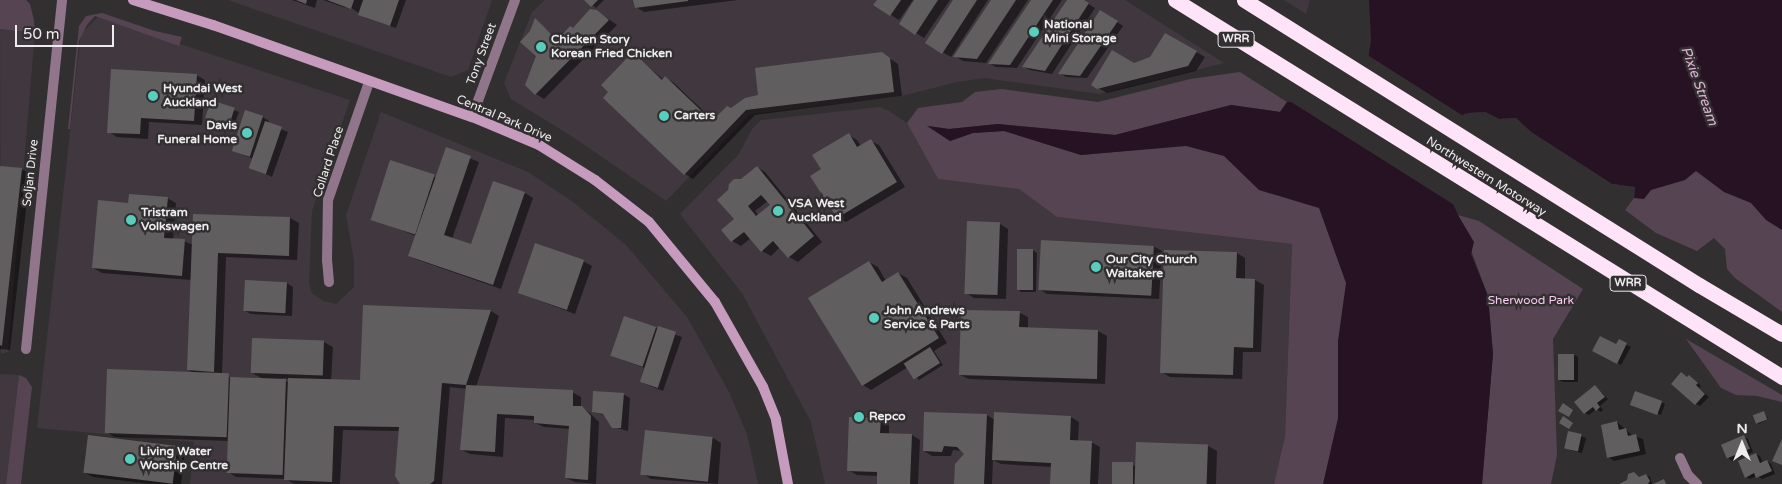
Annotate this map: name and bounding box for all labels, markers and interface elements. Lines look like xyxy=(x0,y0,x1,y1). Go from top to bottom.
scale bar xyxy=(18,15,116,47)
place label: National Mini Storage xyxy=(1044,18,1117,46)
street label: Tony Street xyxy=(464,21,500,87)
text: 50 m xyxy=(23,25,60,43)
marker: National Mini Storage xyxy=(1028,26,1040,38)
road number: WRR xyxy=(1217,30,1255,48)
place label: Chicken Story Korean Fried Chicken xyxy=(551,33,672,61)
marker: Chicken Story Korean Fried Chicken xyxy=(535,41,547,53)
water label: Pixie Stream xyxy=(1677,44,1721,128)
place label: Hyundai West Auckland xyxy=(163,82,242,110)
marker: Hyundai West Auckland xyxy=(147,90,159,102)
street label: Central Park Drive xyxy=(454,92,554,146)
place label: Carters xyxy=(674,109,715,123)
marker: Carters xyxy=(658,110,670,122)
place label: Davis Funeral Home xyxy=(157,119,237,147)
street label: Collard Place xyxy=(311,125,347,199)
marker: Davis Funeral Home xyxy=(241,127,253,139)
street label: Northwestern Motorway xyxy=(1423,134,1549,220)
street label: Soljan Drive xyxy=(20,139,42,207)
place label: VSA West Auckland xyxy=(788,197,844,225)
marker: VSA West Auckland xyxy=(772,205,784,217)
place label: Tristram Volkswagen xyxy=(141,206,209,234)
marker: Tristram Volkswagen xyxy=(125,214,137,226)
place label: Our City Church Waitakere xyxy=(1106,253,1197,281)
marker: Our City Church Waitakere xyxy=(1090,261,1102,273)
road number: WRR xyxy=(1609,274,1647,292)
park label: Sherwood Park xyxy=(1488,294,1574,308)
place label: John Andrews Service & Parts xyxy=(884,304,970,332)
marker: John Andrews Service & Parts xyxy=(868,312,880,324)
place label: Repco xyxy=(869,410,906,424)
marker: Repco xyxy=(853,411,865,423)
north arrow xyxy=(1717,419,1767,469)
text: N xyxy=(1736,420,1748,437)
place label: Living Water Worship Centre xyxy=(140,445,228,473)
marker: Living Water Worship Centre xyxy=(124,453,136,465)

